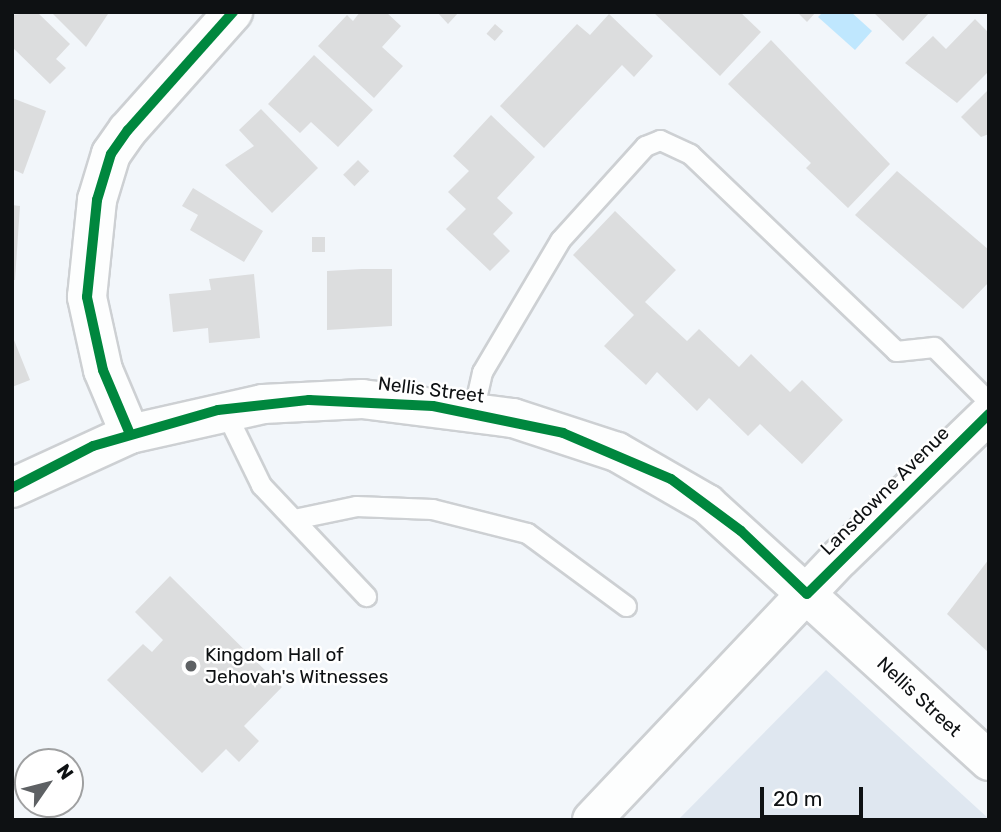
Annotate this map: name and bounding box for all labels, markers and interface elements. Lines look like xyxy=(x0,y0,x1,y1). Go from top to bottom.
street label: Nellis Street xyxy=(377,372,485,408)
street label: Lansdowne Avenue xyxy=(816,422,954,560)
place label: Kingdom Hall of Jehovah's Witnesses xyxy=(205,644,389,688)
street label: Nellis Street xyxy=(872,652,966,742)
marker: Kingdom Hall of Jehovah's Witnesses xyxy=(183,658,199,674)
north arrow xyxy=(14,748,84,818)
text: N xyxy=(52,760,78,784)
scale bar xyxy=(763,772,866,816)
text: 20 m xyxy=(773,786,822,811)

